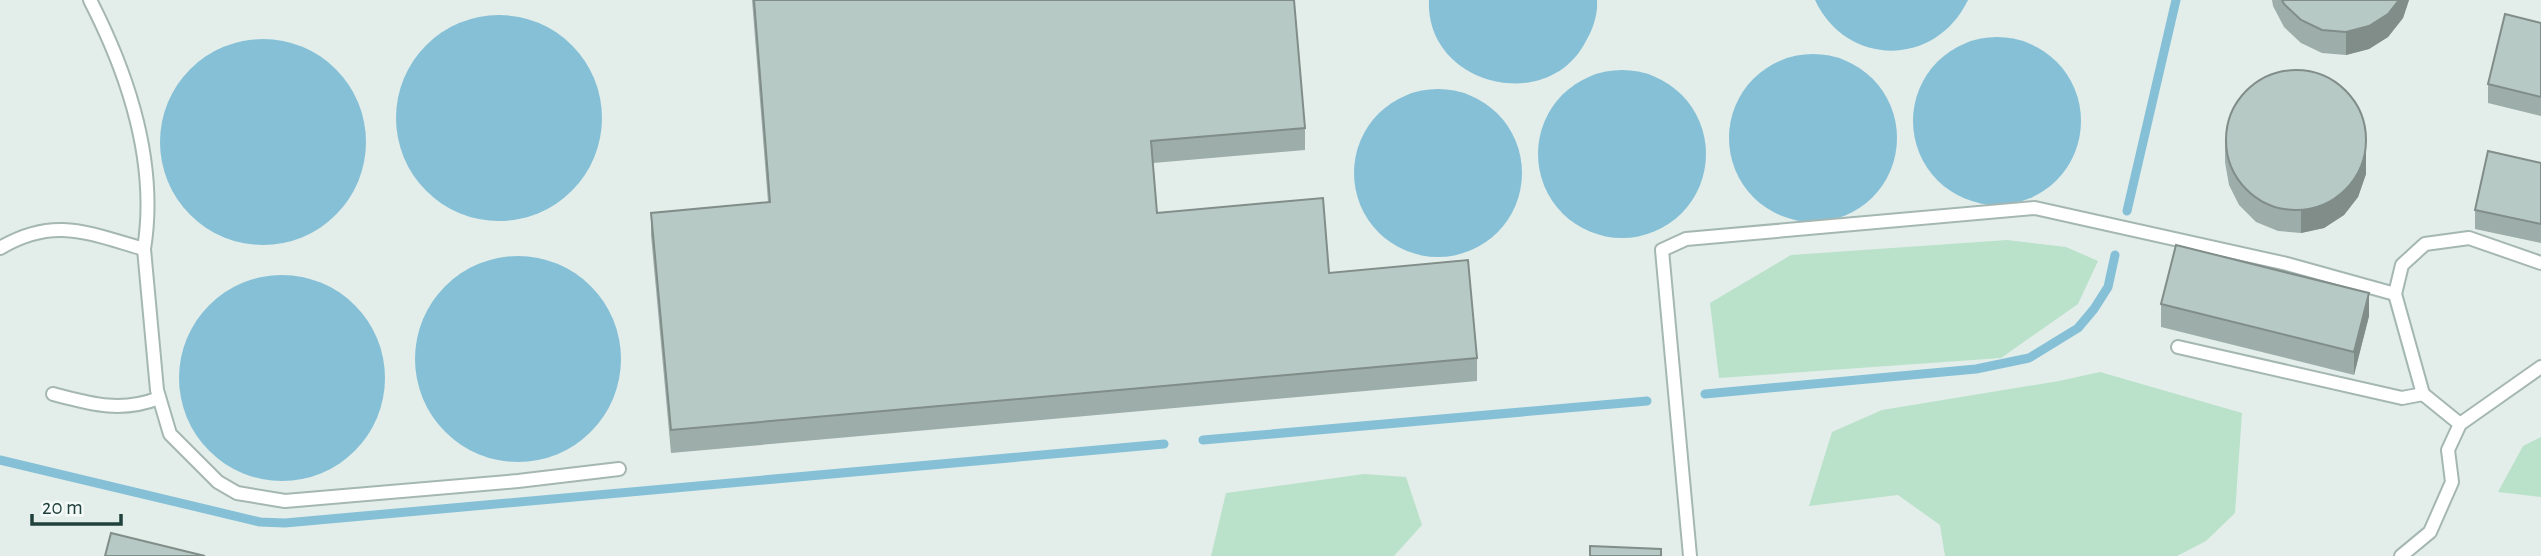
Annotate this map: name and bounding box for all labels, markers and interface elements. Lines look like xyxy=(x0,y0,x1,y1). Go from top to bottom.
scale bar xyxy=(32,482,121,526)
text: 20 m xyxy=(42,497,83,518)

